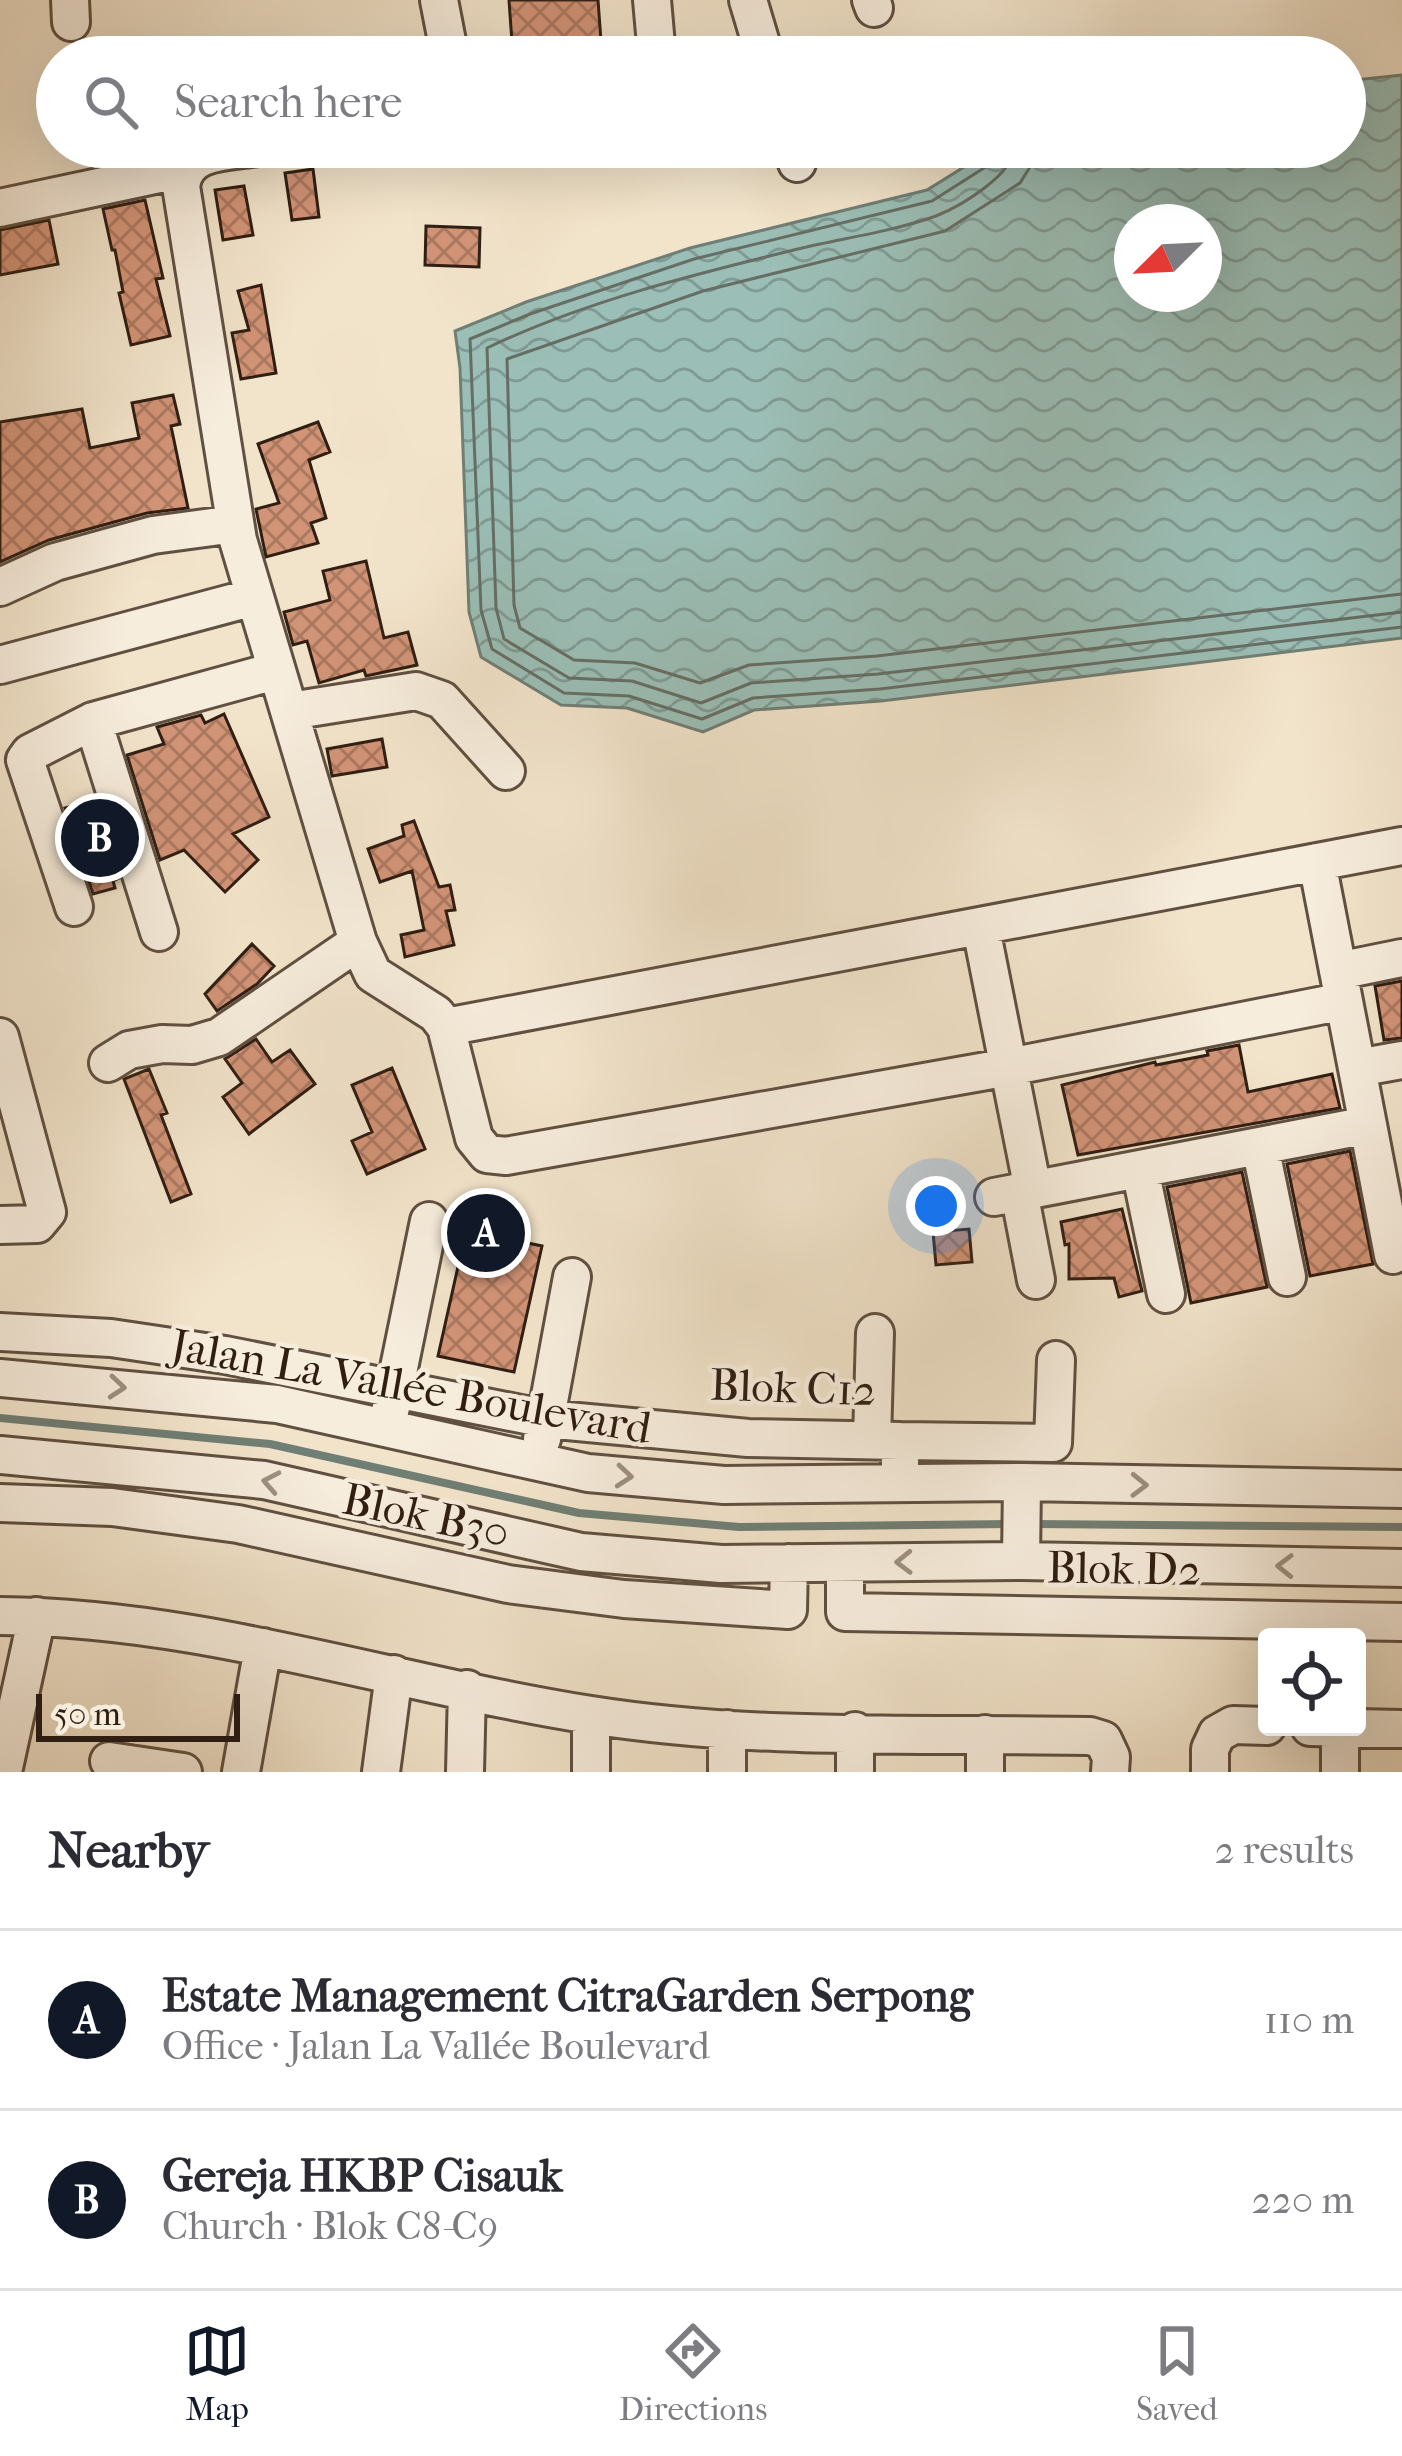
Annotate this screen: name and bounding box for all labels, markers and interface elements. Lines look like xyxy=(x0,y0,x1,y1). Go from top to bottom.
search box xyxy=(36,36,1366,168)
icon: search xyxy=(78,69,144,135)
text: Search here xyxy=(174,76,402,129)
north arrow xyxy=(1114,204,1222,312)
pin: B xyxy=(61,793,139,883)
your location xyxy=(906,1176,966,1236)
pin: A xyxy=(447,1188,525,1278)
street label: Jalan La Vallée Boulevard xyxy=(164,1318,656,1455)
street label: Blok C12 xyxy=(709,1359,877,1417)
one-way arrow xyxy=(108,1374,127,1399)
one-way arrow xyxy=(615,1463,634,1489)
one-way arrow xyxy=(261,1471,281,1496)
one-way arrow xyxy=(1130,1471,1149,1497)
street label: Blok B30 xyxy=(338,1472,514,1560)
street label: Blok D2 xyxy=(1046,1541,1202,1597)
one-way arrow xyxy=(894,1549,913,1575)
one-way arrow xyxy=(1275,1553,1293,1579)
map controls xyxy=(1258,1628,1366,1736)
button: locate xyxy=(1258,1628,1366,1736)
scale bar xyxy=(36,1688,240,1741)
text: 50 m xyxy=(54,1695,121,1734)
text: Nearby xyxy=(48,1820,209,1880)
text: 2 results xyxy=(1215,1827,1354,1873)
text: Estate Management CitraGarden Serpong xyxy=(162,1970,973,2023)
text: A xyxy=(74,1997,100,2043)
text: 110 m xyxy=(1264,1997,1354,2043)
text: Office · Jalan La Vallée Boulevard xyxy=(162,2023,710,2069)
text: Gereja HKBP Cisauk xyxy=(162,2150,563,2203)
text: B xyxy=(74,2177,100,2223)
text: 220 m xyxy=(1252,2177,1354,2223)
text: Church · Blok C8-C9 xyxy=(162,2203,498,2249)
tab: Map xyxy=(184,2318,250,2429)
tab: Directions xyxy=(619,2318,767,2429)
tab: Saved xyxy=(1136,2318,1218,2429)

